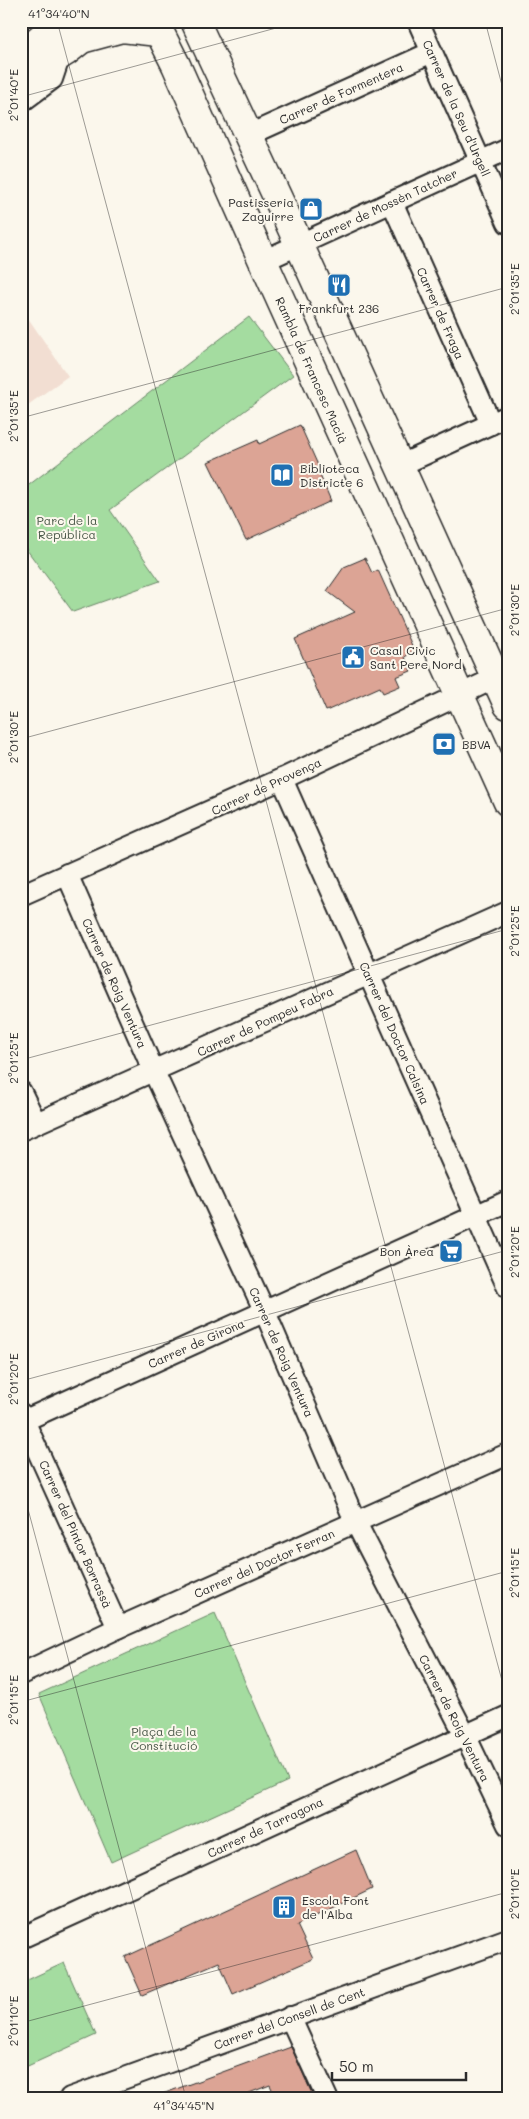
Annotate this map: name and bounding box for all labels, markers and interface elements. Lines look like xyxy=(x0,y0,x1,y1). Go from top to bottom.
text: 41°34'40"N xyxy=(28,5,90,21)
street label: Carrer de la Seu d'Urgell xyxy=(420,37,494,179)
street label: Carrer de Formentera xyxy=(277,58,405,128)
text: 2°01'40"E xyxy=(5,69,21,121)
street label: Carrer de Mossèn Tatcher xyxy=(310,165,460,245)
place label: Pastisseria Zaguirre xyxy=(228,194,294,224)
shop icon: Pastisseria Zaguirre xyxy=(298,196,324,222)
text: 2°01'35"E xyxy=(506,263,522,315)
street label: Carrer de Fraga xyxy=(414,265,468,361)
restaurant icon: Frankfurt 236 xyxy=(326,272,352,298)
street label: Rambla de Francesc Macià xyxy=(272,294,352,446)
place label: Frankfurt 236 xyxy=(299,300,379,316)
text: 2°01'35"E xyxy=(5,390,21,442)
place label: Biblioteca Districte 6 xyxy=(300,460,364,490)
library icon: Biblioteca Districte 6 xyxy=(269,462,295,488)
park label: Parc de la República xyxy=(36,512,98,542)
text: 2°01'30"E xyxy=(506,584,522,636)
place label: Casal Civic Sant Pere Nord xyxy=(370,642,462,672)
public building icon: Casal Civic Sant Pere Nord xyxy=(340,644,366,670)
text: 2°01'30"E xyxy=(5,711,21,763)
bank icon: BBVA xyxy=(431,731,457,757)
place label: BBVA xyxy=(462,736,491,752)
street label: Carrer de Provença xyxy=(208,753,324,819)
text: 2°01'25"E xyxy=(506,905,522,957)
street label: Carrer de Roig Ventura xyxy=(79,915,151,1051)
street label: Carrer del Doctor Calsina xyxy=(356,959,434,1107)
street label: Carrer de Pompeu Fabra xyxy=(194,982,336,1060)
text: 2°01'25"E xyxy=(5,1032,21,1084)
text: 2°01'20"E xyxy=(506,1226,522,1278)
supermarket icon: Bon Àrea xyxy=(438,1238,464,1264)
place label: Bon Àrea xyxy=(380,1243,434,1259)
street label: Carrer de Roig Ventura xyxy=(246,1284,318,1420)
street label: Carrer de Girona xyxy=(145,1315,247,1371)
text: 2°01'20"E xyxy=(5,1353,21,1405)
street label: Carrer del Pintor Borrassà xyxy=(36,1457,116,1611)
street label: Carrer del Doctor Ferran xyxy=(191,1525,337,1601)
text: 2°01'15"E xyxy=(506,1548,522,1598)
street label: Carrer de Roig Ventura xyxy=(416,1652,494,1784)
text: 2°01'15"E xyxy=(5,1675,21,1725)
park label: Plaça de la Constitució xyxy=(131,1723,197,1753)
street label: Carrer de Tarragona xyxy=(204,1793,326,1861)
text: 2°01'10"E xyxy=(506,1869,522,1919)
place label: Escola Font de l'Alba xyxy=(302,1892,369,1922)
building icon: Escola Font de l'Alba xyxy=(271,1894,297,1920)
street label: Carrer del Consell de Cent xyxy=(211,1983,367,2053)
text: 2°01'10"E xyxy=(5,1996,21,2046)
scale bar xyxy=(332,2049,465,2081)
text: 50 m xyxy=(339,2056,374,2076)
text: 41°34'45"N xyxy=(154,2097,214,2113)

